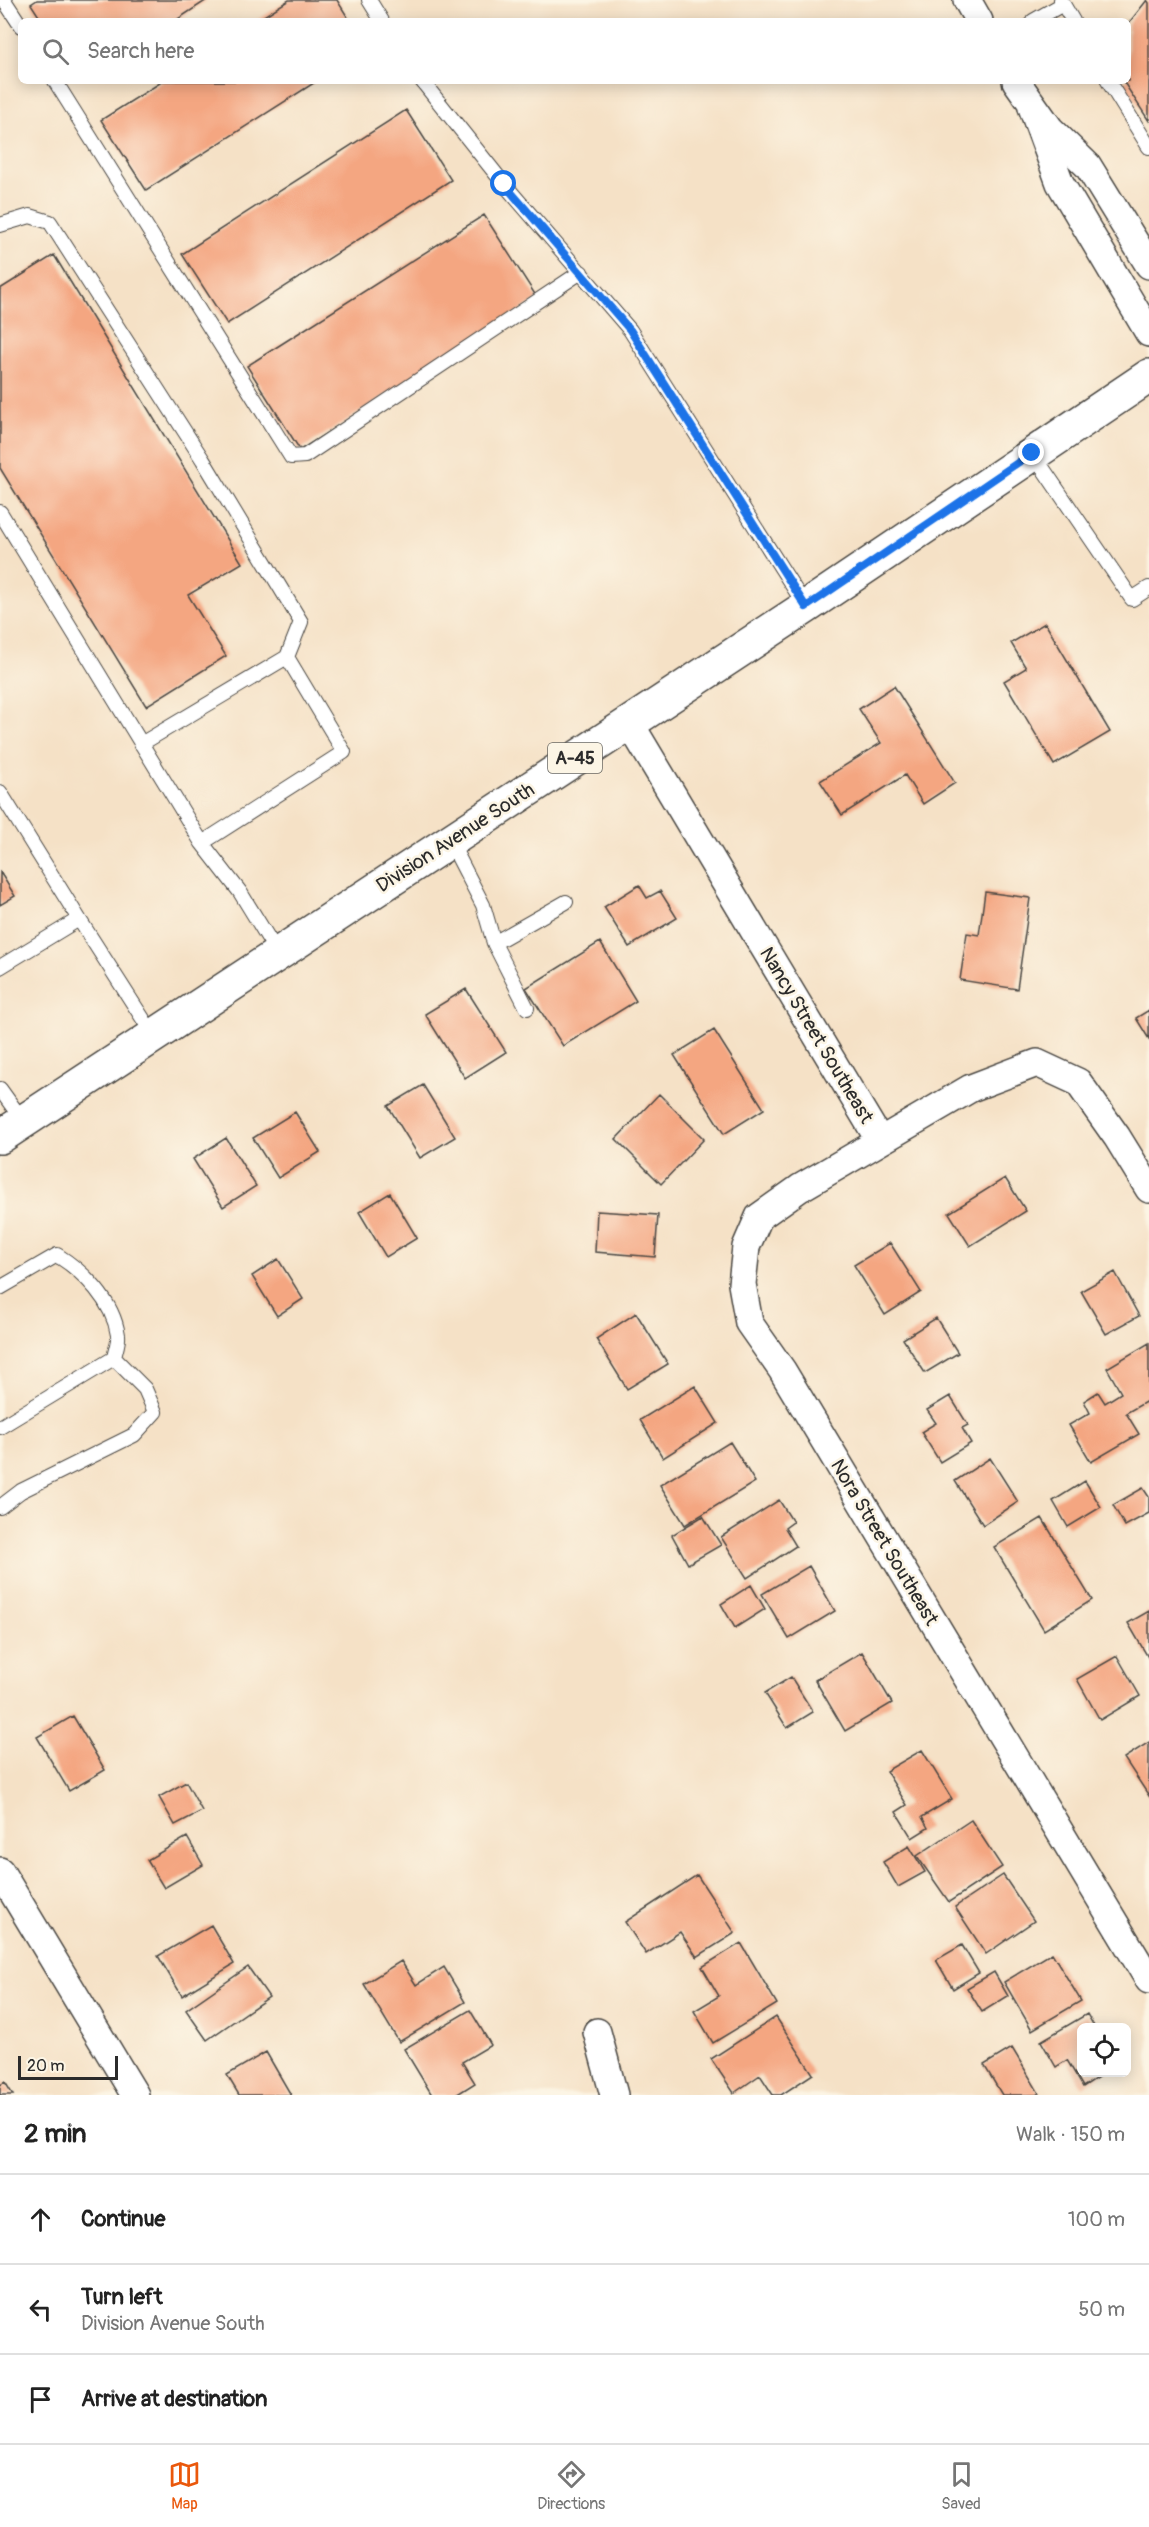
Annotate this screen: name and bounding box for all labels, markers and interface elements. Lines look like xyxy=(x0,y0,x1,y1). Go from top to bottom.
search box xyxy=(18,18,1131,84)
icon: search xyxy=(39,35,72,68)
text: Search here xyxy=(87,37,194,65)
route start xyxy=(490,170,516,196)
route end xyxy=(1018,439,1044,465)
road number: A-45 xyxy=(548,743,602,773)
street label: Division Avenue South xyxy=(371,777,539,898)
street label: Nancy Street Southeast xyxy=(754,943,880,1129)
street label: Nora Street Southeast xyxy=(825,1455,945,1631)
map controls xyxy=(1077,2023,1131,2077)
button: locate xyxy=(1077,2023,1131,2077)
scale bar xyxy=(18,2053,118,2080)
text: 20 m xyxy=(27,2056,65,2076)
text: 2 min xyxy=(24,2118,86,2150)
text: Walk · 150 m xyxy=(1016,2122,1125,2147)
icon: ahead xyxy=(24,2203,57,2236)
text: Continue xyxy=(81,2205,165,2233)
text: 100 m xyxy=(1068,2207,1125,2232)
text: Turn left xyxy=(81,2283,163,2311)
icon: left xyxy=(24,2293,57,2326)
text: 50 m xyxy=(1078,2297,1125,2322)
text: Division Avenue South xyxy=(81,2311,265,2336)
icon: arrive xyxy=(24,2383,57,2416)
text: Arrive at destination xyxy=(81,2385,267,2413)
tab: Map xyxy=(168,2458,201,2514)
tab: Directions xyxy=(537,2458,605,2514)
tab: Saved xyxy=(941,2458,981,2514)

